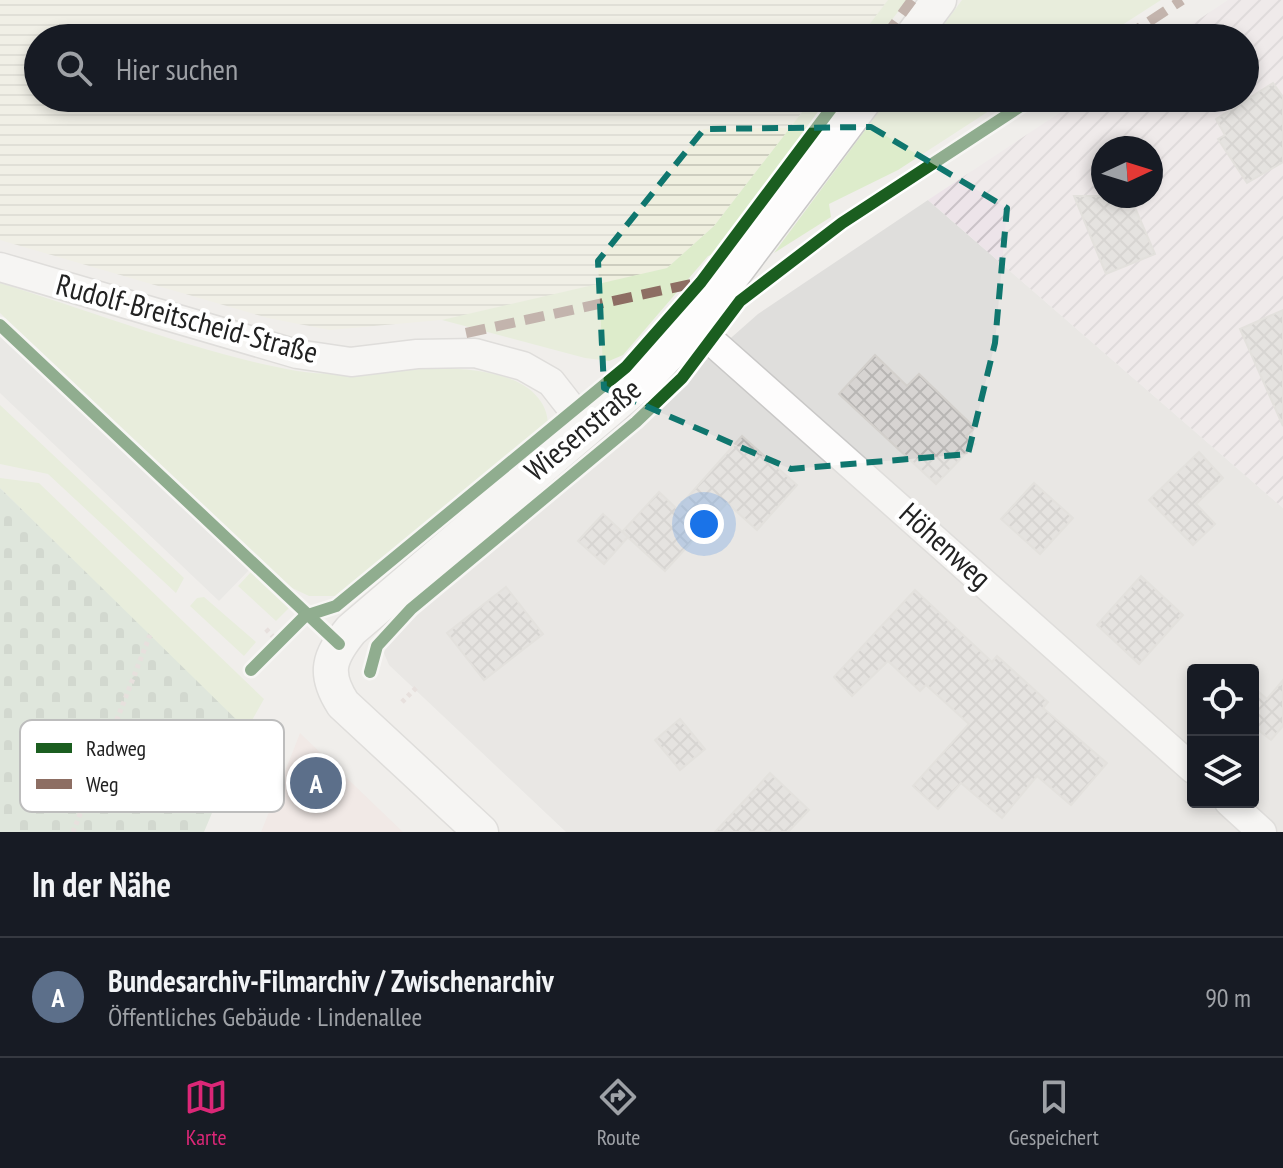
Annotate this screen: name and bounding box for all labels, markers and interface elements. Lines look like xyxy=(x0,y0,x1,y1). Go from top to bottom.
search box xyxy=(24,24,1259,112)
icon: search xyxy=(52,46,96,90)
text: Hier suchen xyxy=(116,49,238,88)
north arrow xyxy=(1091,136,1163,208)
street label: Rudolf-Breitscheid-Straße xyxy=(52,264,322,371)
street label: Wiesenstraße xyxy=(516,369,648,489)
street label: Höhenweg xyxy=(892,493,1000,596)
your location xyxy=(684,504,724,544)
map controls xyxy=(1187,664,1259,808)
button: locate xyxy=(1187,664,1259,736)
legend xyxy=(20,720,284,812)
text: Radweg xyxy=(86,734,146,762)
button: layers xyxy=(1187,736,1259,808)
pin: A xyxy=(290,753,342,813)
text: Weg xyxy=(86,770,118,798)
text: In der Nähe xyxy=(32,862,171,906)
text: Bundesarchiv-Filmarchiv / Zwischenarchiv xyxy=(108,961,554,1000)
text: A xyxy=(51,981,65,1014)
text: 90 m xyxy=(1205,981,1251,1014)
text: Öffentliches Gebäude · Lindenallee xyxy=(108,1000,422,1033)
tab: Karte xyxy=(184,1075,228,1151)
tab: Route xyxy=(596,1075,640,1151)
tab: Gespeichert xyxy=(1009,1075,1099,1151)

